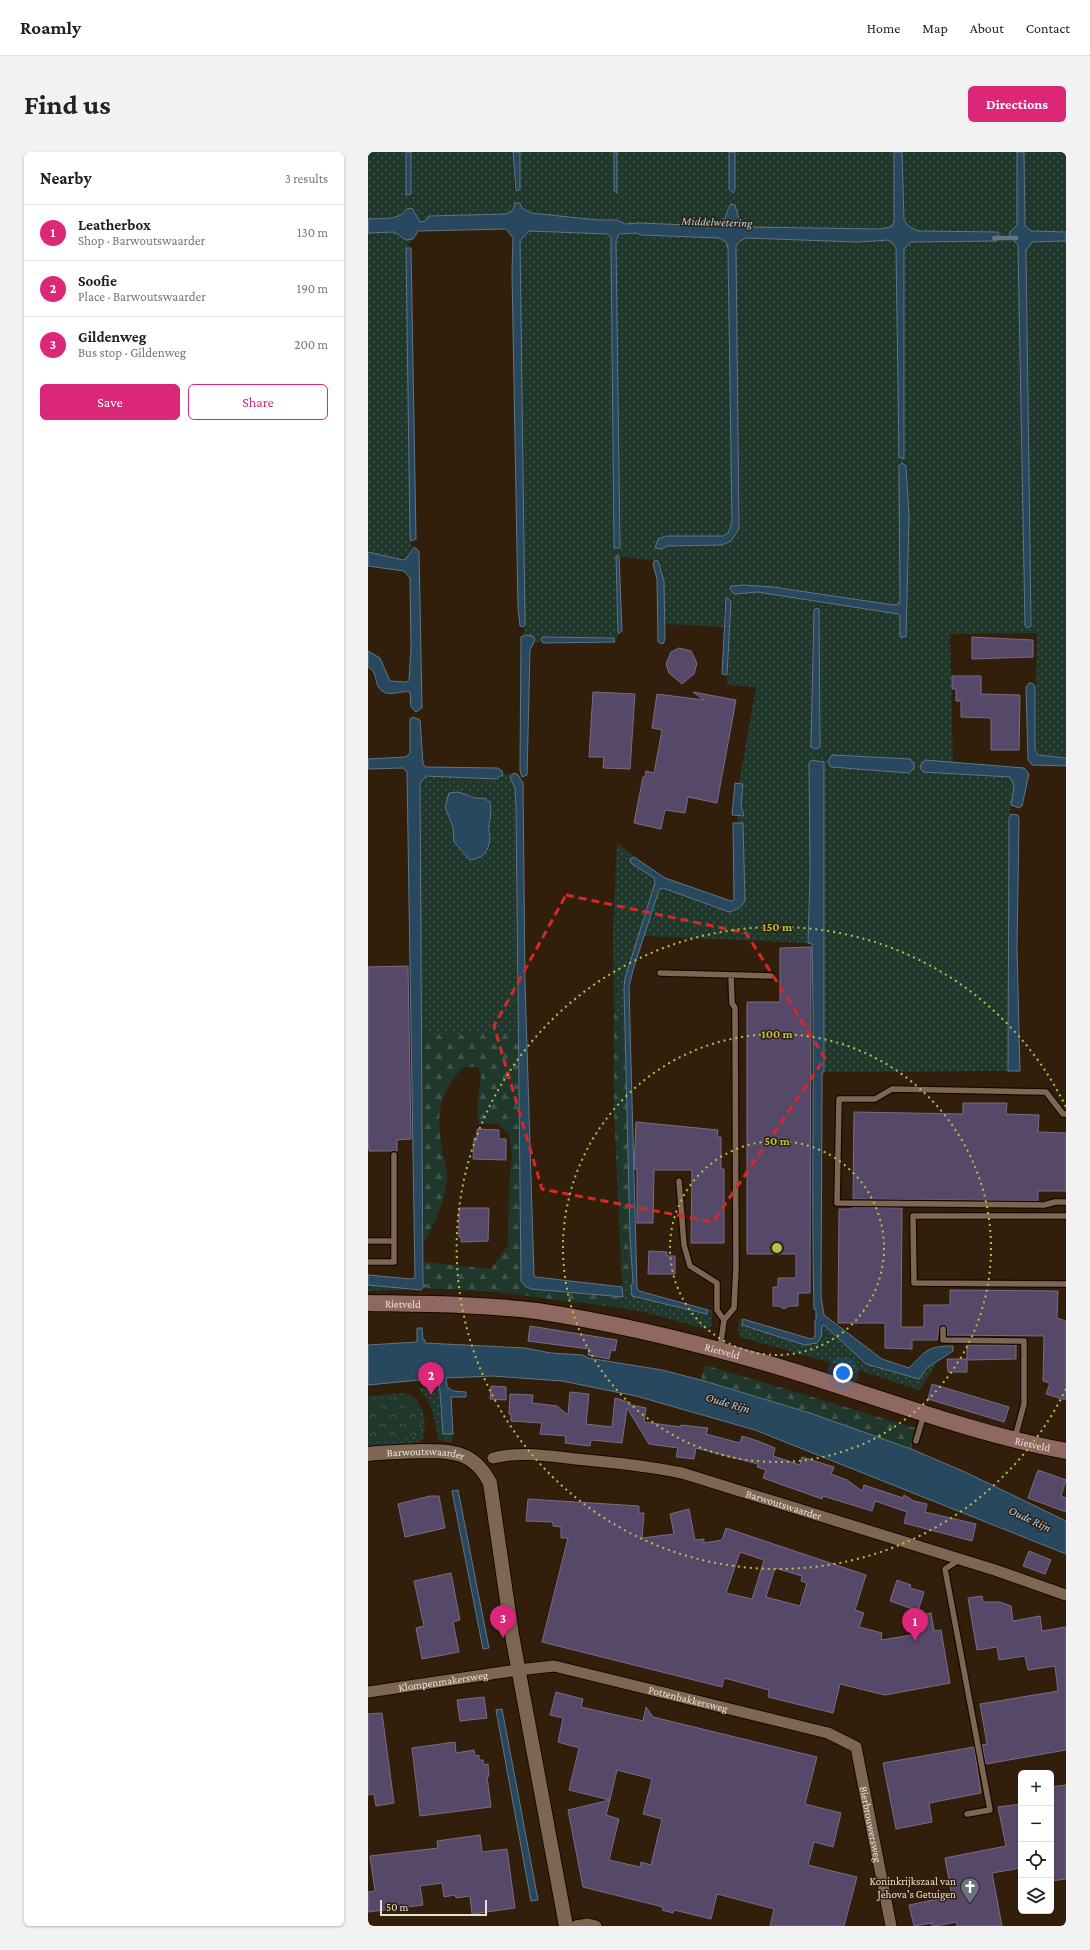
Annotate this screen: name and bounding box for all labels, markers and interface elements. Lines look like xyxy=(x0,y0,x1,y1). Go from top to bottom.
text: Roamly xyxy=(20,17,81,38)
text: Home xyxy=(867,20,900,36)
text: Map xyxy=(922,20,948,36)
text: About xyxy=(970,20,1004,36)
text: Contact xyxy=(1026,20,1070,36)
button: Directions xyxy=(968,86,1066,122)
text: Find us xyxy=(24,89,111,120)
text: Nearby xyxy=(40,169,92,188)
text: 3 results xyxy=(285,171,328,186)
water label: Middelwetering xyxy=(680,214,753,230)
text: Leatherbox xyxy=(78,217,151,233)
text: 1 xyxy=(51,225,55,240)
text: 130 m xyxy=(297,225,328,240)
text: Shop · Barwoutswaarder xyxy=(78,233,205,248)
text: Soofie xyxy=(78,273,117,289)
text: 2 xyxy=(50,281,56,296)
text: 190 m xyxy=(297,281,328,296)
text: Place · Barwoutswaarder xyxy=(78,289,206,304)
text: Gildenweg xyxy=(78,329,146,345)
text: 3 xyxy=(50,337,56,352)
text: 200 m xyxy=(294,337,328,352)
text: Bus stop · Gildenweg xyxy=(78,345,186,360)
button: Save xyxy=(40,384,180,420)
button: Share xyxy=(188,384,328,420)
text: 150 m xyxy=(762,920,793,934)
text: 100 m xyxy=(761,1027,794,1041)
text: 50 m xyxy=(764,1134,791,1148)
centre of rings xyxy=(770,1241,784,1255)
street label: Rietveld xyxy=(385,1297,421,1310)
street label: Rietveld xyxy=(704,1340,741,1361)
pin: 2 xyxy=(418,1362,444,1395)
your location xyxy=(833,1363,853,1383)
water label: Oude Rijn xyxy=(704,1390,752,1416)
street label: Rietveld xyxy=(1014,1434,1052,1454)
street label: Barwoutswaarder xyxy=(386,1445,467,1462)
street label: Barwoutswaarder xyxy=(744,1487,823,1522)
water label: Oude Rijn xyxy=(1006,1503,1054,1535)
pin: 3 xyxy=(490,1605,516,1638)
pin: 1 xyxy=(902,1608,928,1641)
street label: Klompenmakersweg xyxy=(398,1668,490,1693)
street label: Pottenbakkersweg xyxy=(647,1683,730,1715)
map controls xyxy=(1018,1770,1054,1914)
button: + xyxy=(1018,1770,1054,1806)
street label: Bierbrouwersweg xyxy=(858,1785,885,1864)
button: − xyxy=(1018,1806,1054,1842)
button: locate xyxy=(1018,1842,1054,1878)
place label: Koninkrijkszaal van Jehova's Getuigen xyxy=(870,1875,956,1901)
church icon: Koninkrijkszaal van Jehova's Getuigen xyxy=(959,1876,981,1904)
button: layers xyxy=(1018,1878,1054,1914)
scale bar xyxy=(380,1898,487,1917)
text: 50 m xyxy=(386,1901,408,1913)

